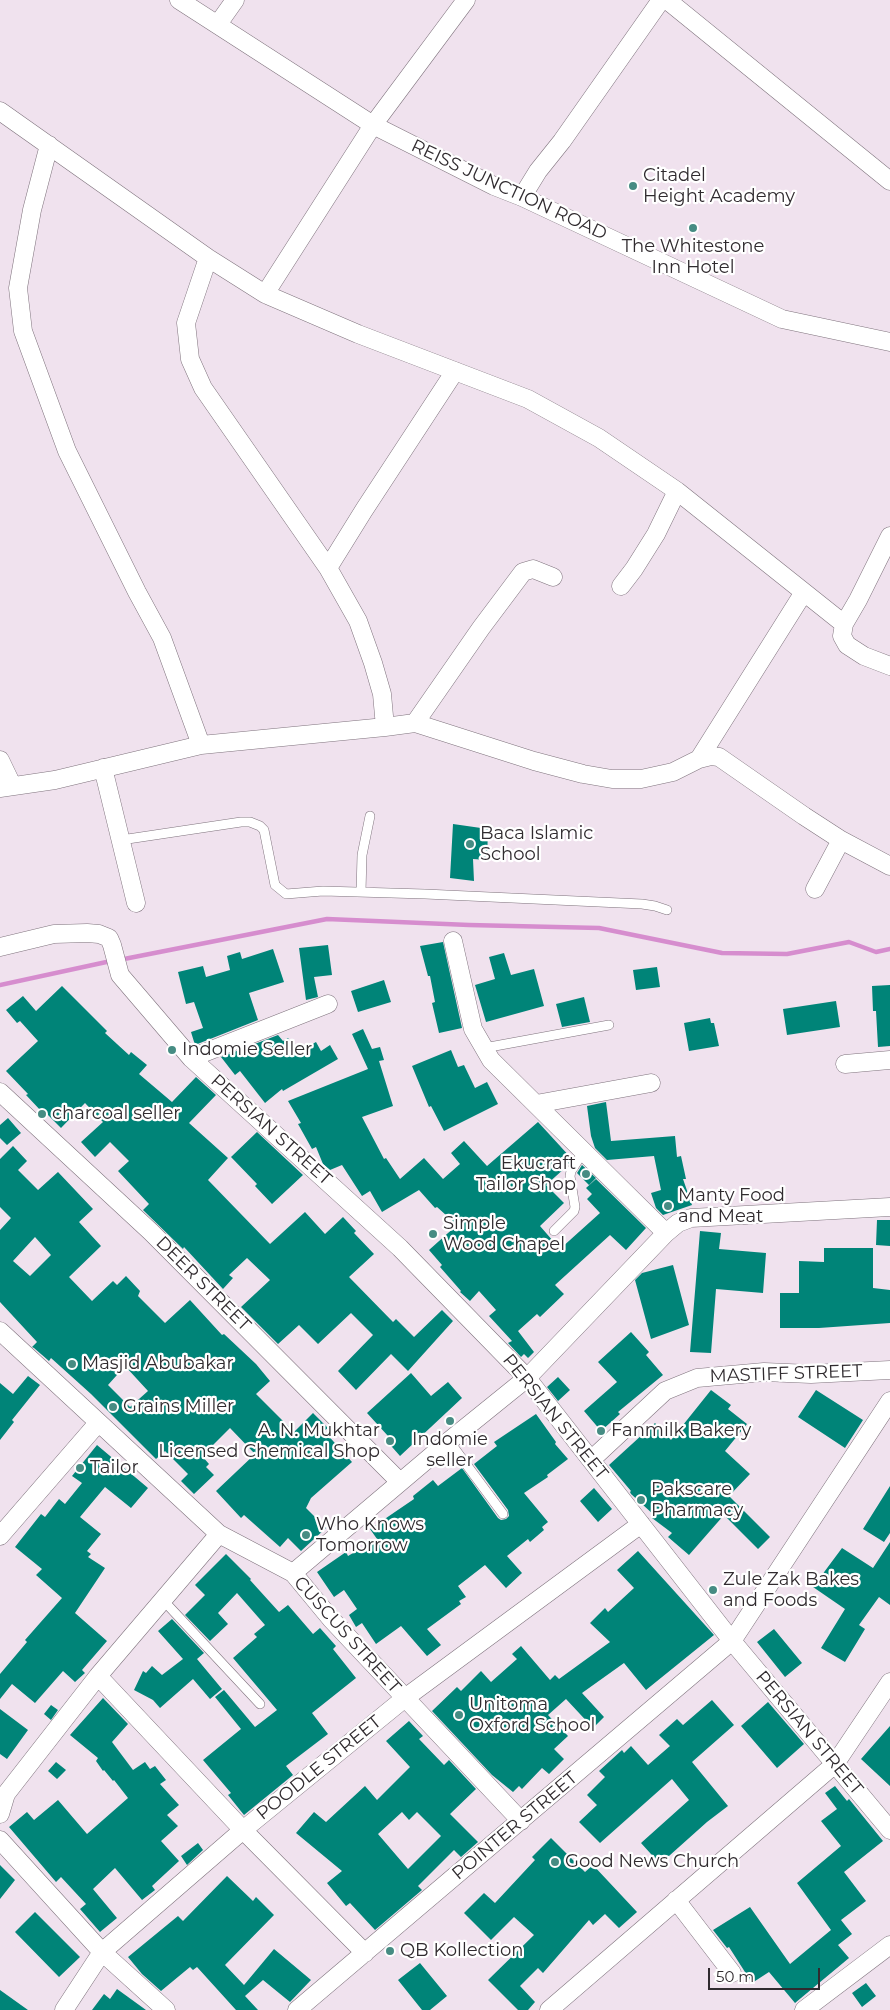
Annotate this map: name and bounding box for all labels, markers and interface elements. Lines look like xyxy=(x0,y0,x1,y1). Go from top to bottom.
street label: REISS JUNCTION ROAD xyxy=(408,135,610,245)
place label: Citadel Height Academy xyxy=(643,165,795,208)
marker: Citadel Height Academy xyxy=(627,180,639,192)
marker: The Whitestone Inn Hotel xyxy=(687,222,699,234)
place label: The Whitestone Inn Hotel xyxy=(622,236,764,278)
place label: Baca Islamic School xyxy=(480,823,593,866)
marker: Baca Islamic School xyxy=(464,838,476,850)
place label: Indomie Seller xyxy=(182,1039,312,1061)
marker: Indomie Seller xyxy=(166,1044,178,1056)
street label: PERSIAN STREET xyxy=(206,1070,336,1190)
place label: charcoal seller xyxy=(52,1103,181,1125)
marker: charcoal seller xyxy=(36,1108,48,1120)
place label: Ekucraft Tailor Shop xyxy=(476,1153,576,1196)
marker: Ekucraft Tailor Shop xyxy=(580,1168,592,1180)
place label: Manty Food and Meat xyxy=(678,1185,785,1228)
marker: Manty Food and Meat xyxy=(662,1200,674,1212)
place label: Simple Wood Chapel xyxy=(443,1213,565,1256)
marker: Simple Wood Chapel xyxy=(427,1228,439,1240)
street label: DEER STREET xyxy=(151,1232,255,1336)
street label: PERSIAN STREET xyxy=(498,1350,612,1484)
place label: Masjid Abubakar xyxy=(82,1353,234,1375)
marker: Masjid Abubakar xyxy=(66,1358,78,1370)
street label: MASTIFF STREET xyxy=(709,1361,863,1387)
place label: Grains Miller xyxy=(123,1396,234,1418)
marker: Grains Miller xyxy=(107,1401,119,1413)
marker: Indomie seller xyxy=(444,1415,456,1427)
place label: A. N. Mukhtar Licensed Chemical Shop xyxy=(158,1420,380,1462)
place label: Fanmilk Bakery xyxy=(611,1420,751,1442)
marker: Fanmilk Bakery xyxy=(595,1425,607,1437)
place label: Indomie seller xyxy=(412,1429,488,1472)
marker: A. N. Mukhtar Licensed Chemical Shop xyxy=(384,1435,396,1447)
place label: Tailor xyxy=(90,1457,139,1479)
marker: Tailor xyxy=(74,1462,86,1474)
place label: Pakscare Pharmacy xyxy=(651,1479,743,1522)
marker: Pakscare Pharmacy xyxy=(635,1494,647,1506)
place label: Who Knows Tomorrow xyxy=(316,1514,424,1556)
marker: Who Knows Tomorrow xyxy=(300,1529,312,1541)
place label: Zule Zak Bakes and Foods xyxy=(723,1569,859,1612)
street label: CUSCUS STREET xyxy=(289,1572,405,1698)
marker: Zule Zak Bakes and Foods xyxy=(707,1584,719,1596)
street label: PERSIAN STREET xyxy=(751,1667,867,1799)
place label: Unitoma Oxford School xyxy=(469,1694,595,1736)
marker: Unitoma Oxford School xyxy=(453,1709,465,1721)
street label: POODLE STREET xyxy=(252,1711,386,1825)
street label: POINTER STREET xyxy=(448,1767,582,1885)
place label: Good News Church xyxy=(565,1851,739,1873)
marker: Good News Church xyxy=(549,1856,561,1868)
place label: QB Kollection xyxy=(400,1940,523,1962)
marker: QB Kollection xyxy=(384,1945,396,1957)
scale bar xyxy=(710,1958,822,1990)
text: 50 m xyxy=(716,1967,754,1986)

